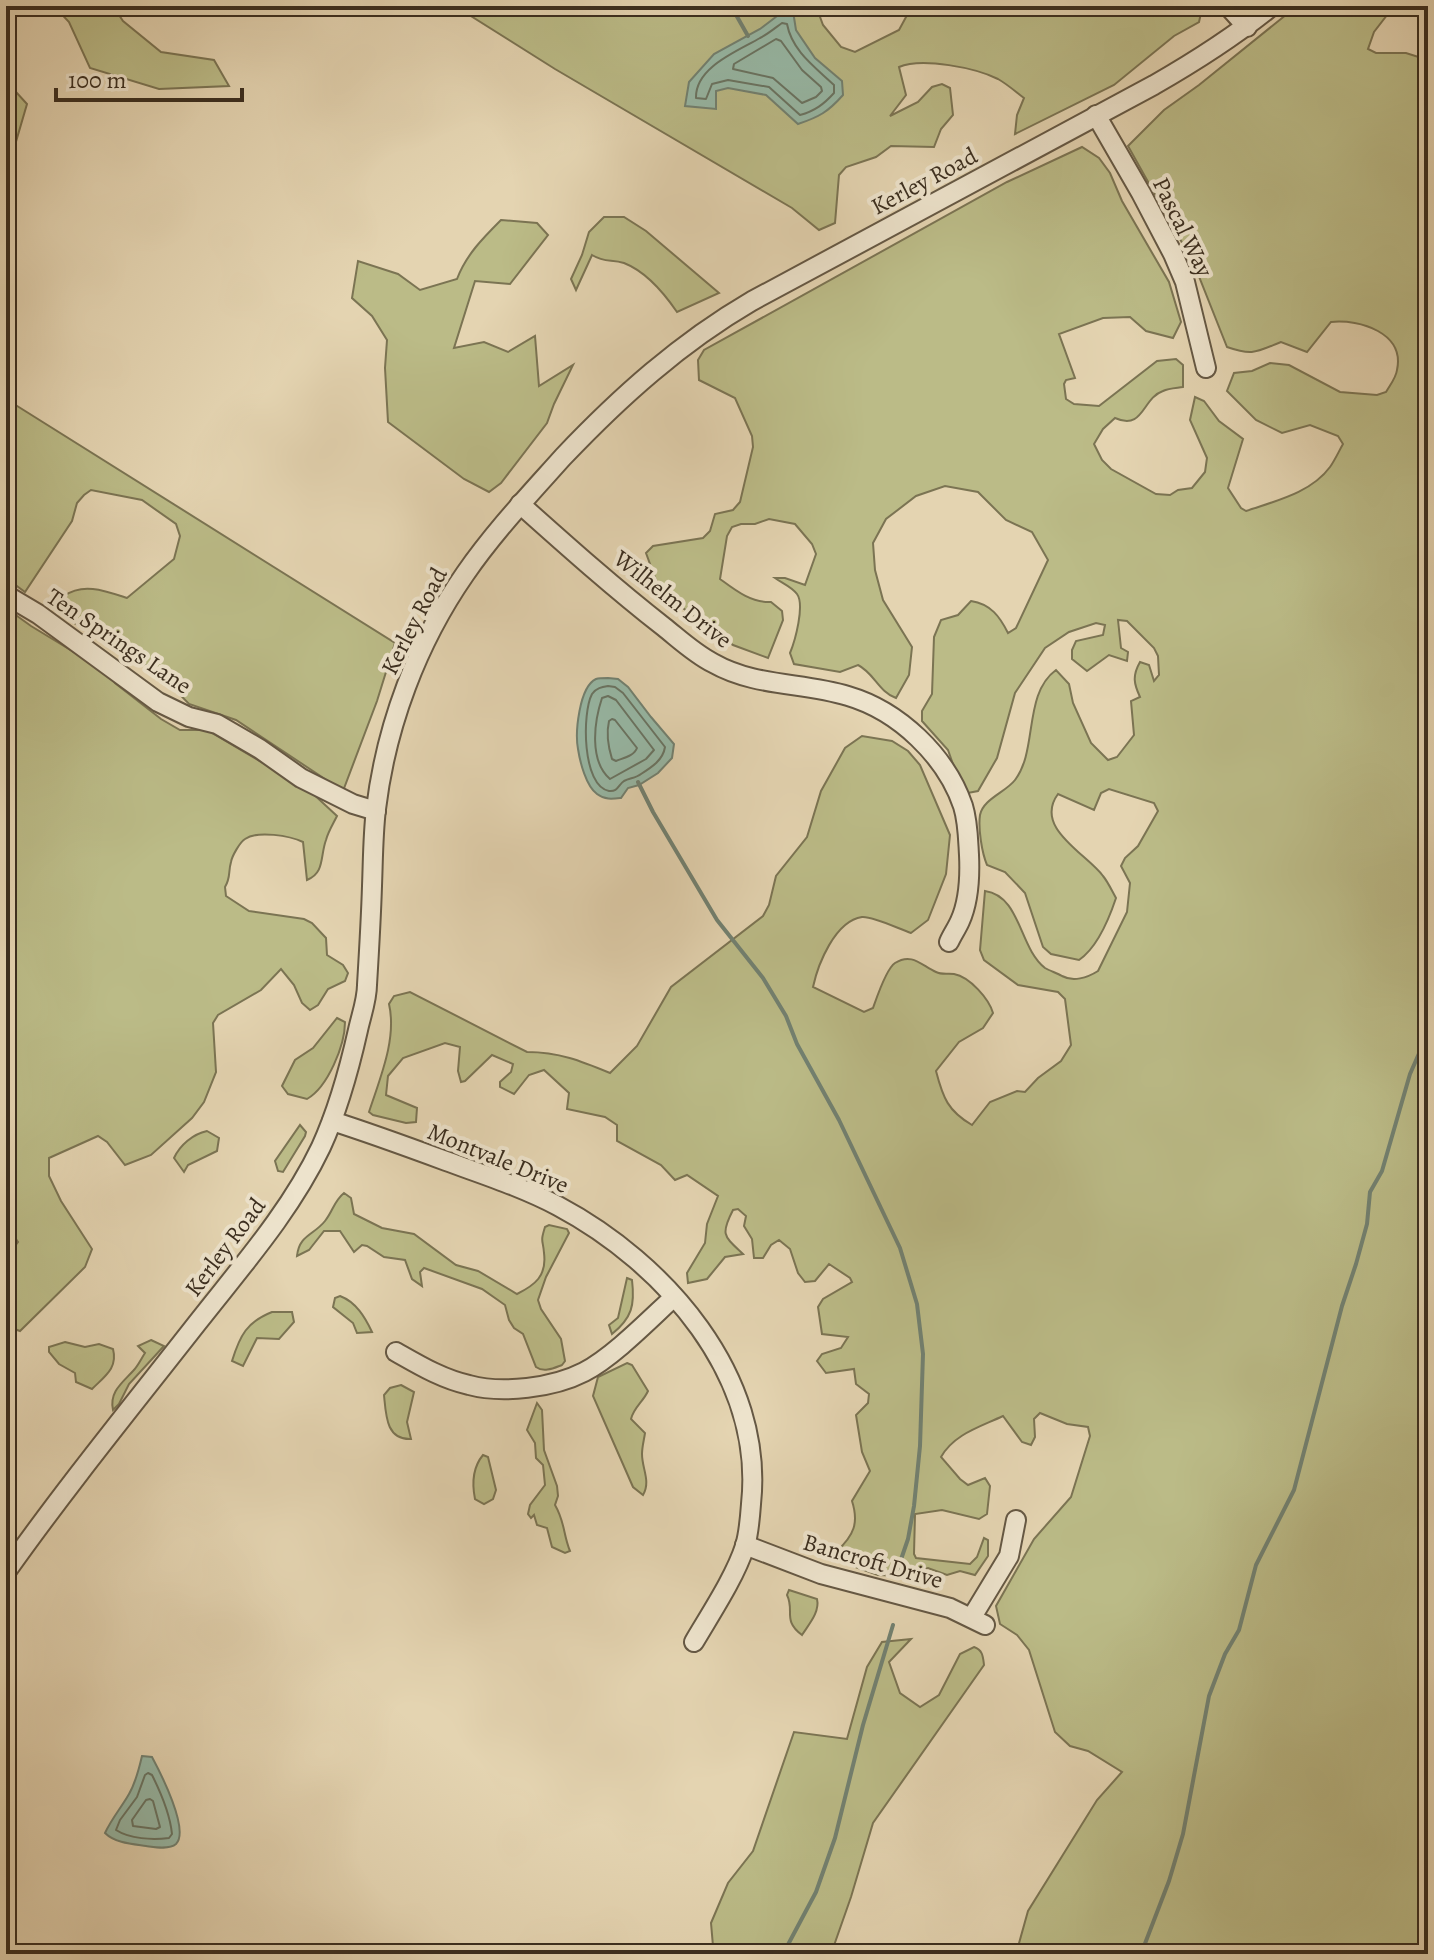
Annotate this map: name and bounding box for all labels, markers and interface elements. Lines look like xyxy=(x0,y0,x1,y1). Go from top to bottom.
scale bar xyxy=(56,52,242,102)
text: 100 m xyxy=(68,64,127,96)
street label: Kerley Road xyxy=(865,140,983,222)
street label: Pascal Way xyxy=(1145,172,1221,282)
street label: Wilhelm Drive xyxy=(606,542,739,655)
street label: Kerley Road xyxy=(373,562,455,680)
street label: Ten Springs Lane xyxy=(40,581,198,701)
street label: Montvale Drive xyxy=(423,1115,573,1201)
street label: Kerley Road xyxy=(177,1191,273,1303)
street label: Bancroft Drive xyxy=(799,1526,947,1596)

